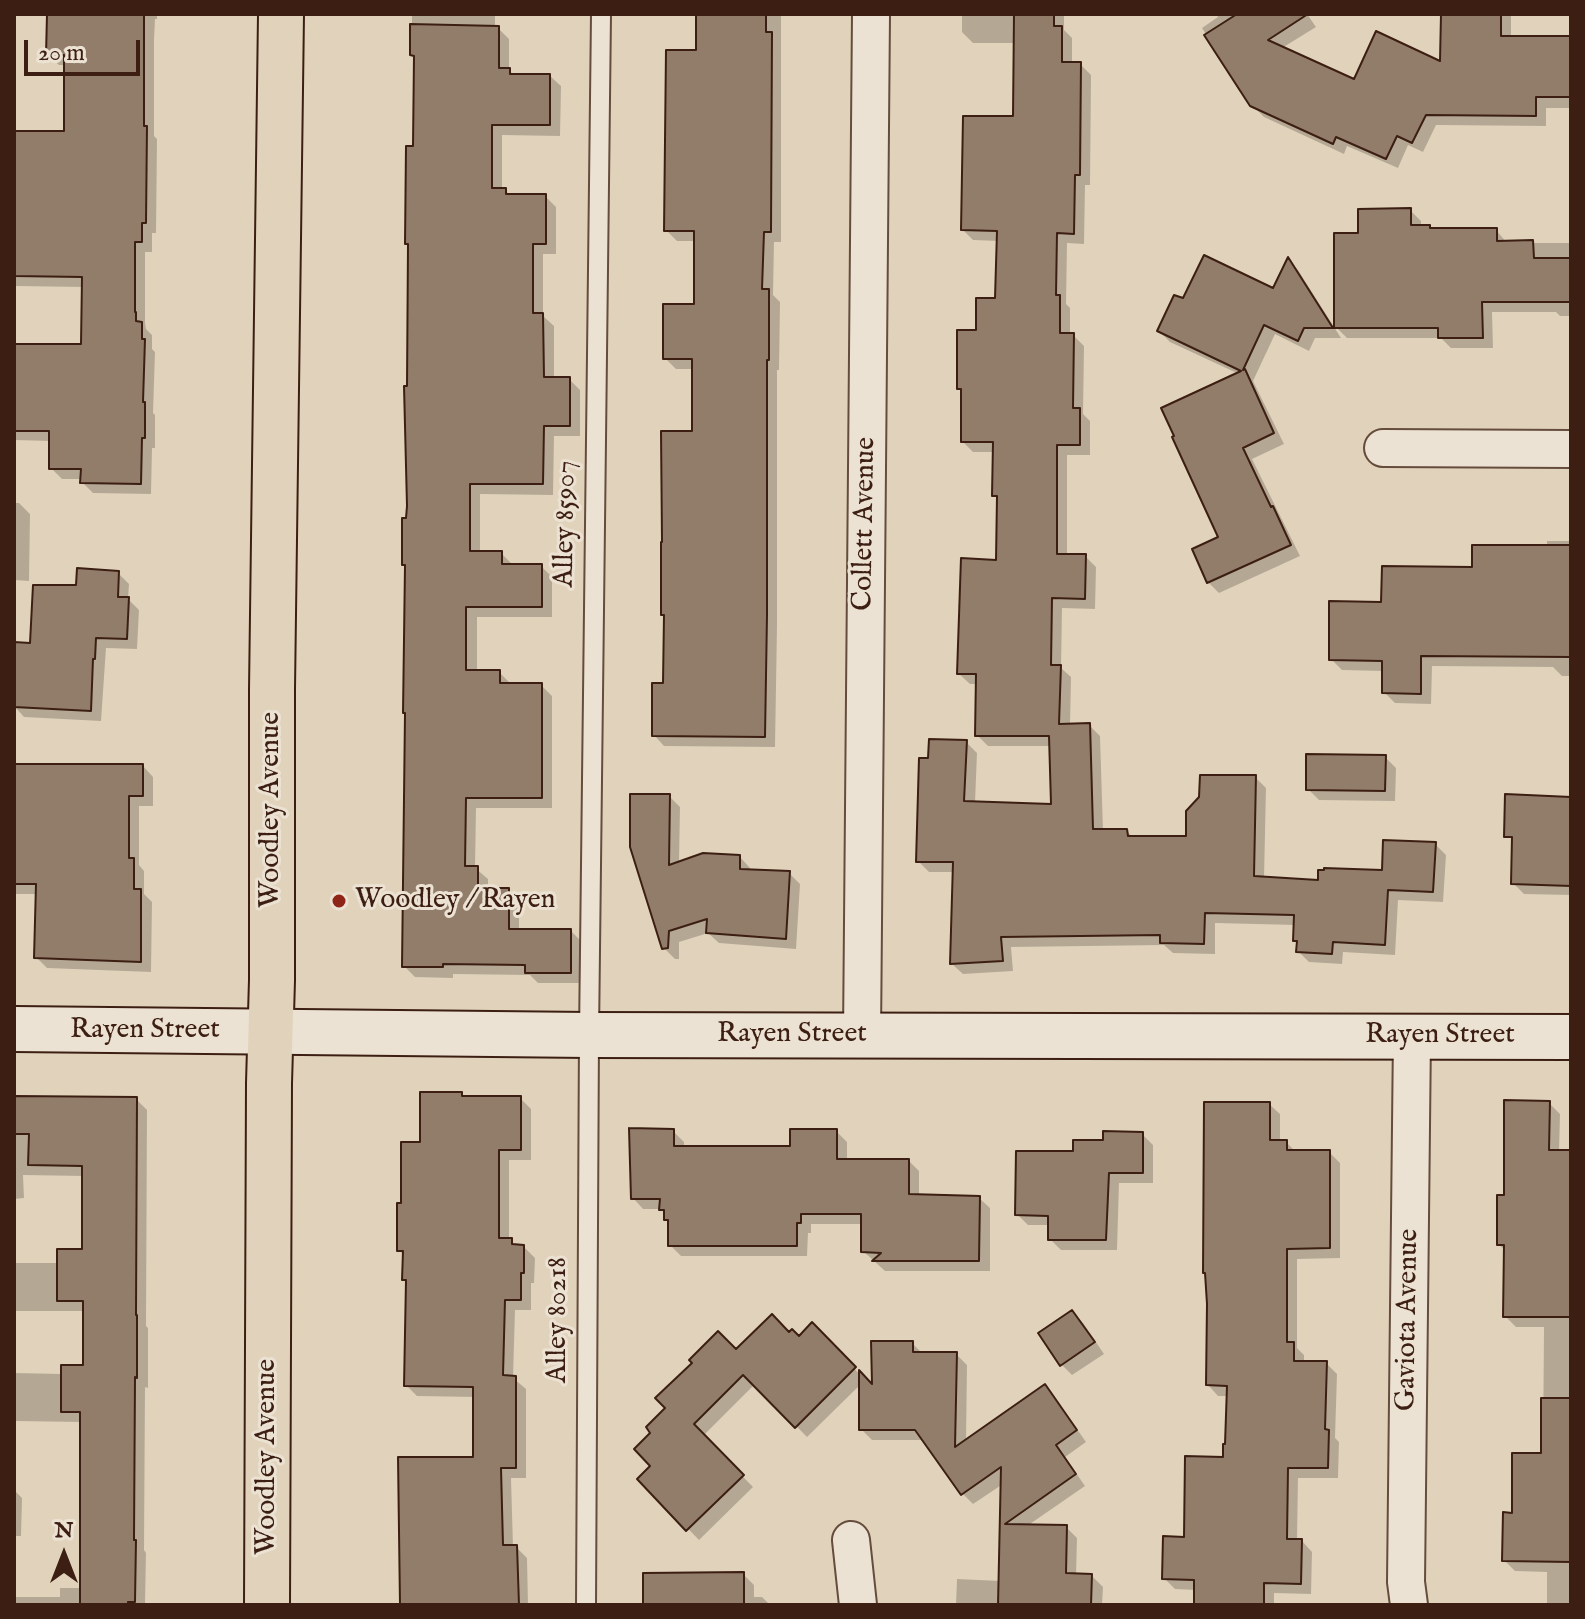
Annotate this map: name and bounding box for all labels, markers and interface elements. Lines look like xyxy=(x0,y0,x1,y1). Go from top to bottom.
scale bar xyxy=(28,24,144,74)
text: 20 m xyxy=(38,38,85,69)
street label: Collett Avenue xyxy=(848,437,884,611)
street label: Alley 85907 xyxy=(549,460,585,588)
street label: Woodley Avenue xyxy=(255,712,289,908)
place label: Woodley / Rayen xyxy=(355,884,555,918)
marker: Woodley / Rayen xyxy=(330,892,348,910)
street label: Rayen Street xyxy=(70,1014,220,1048)
street label: Rayen Street xyxy=(717,1018,867,1052)
street label: Rayen Street xyxy=(1365,1019,1515,1053)
street label: Gaviota Avenue xyxy=(1391,1229,1427,1411)
street label: Alley 80218 xyxy=(542,1257,576,1383)
street label: Woodley Avenue xyxy=(251,1359,285,1555)
north arrow xyxy=(24,1515,104,1595)
text: N xyxy=(54,1517,74,1545)

